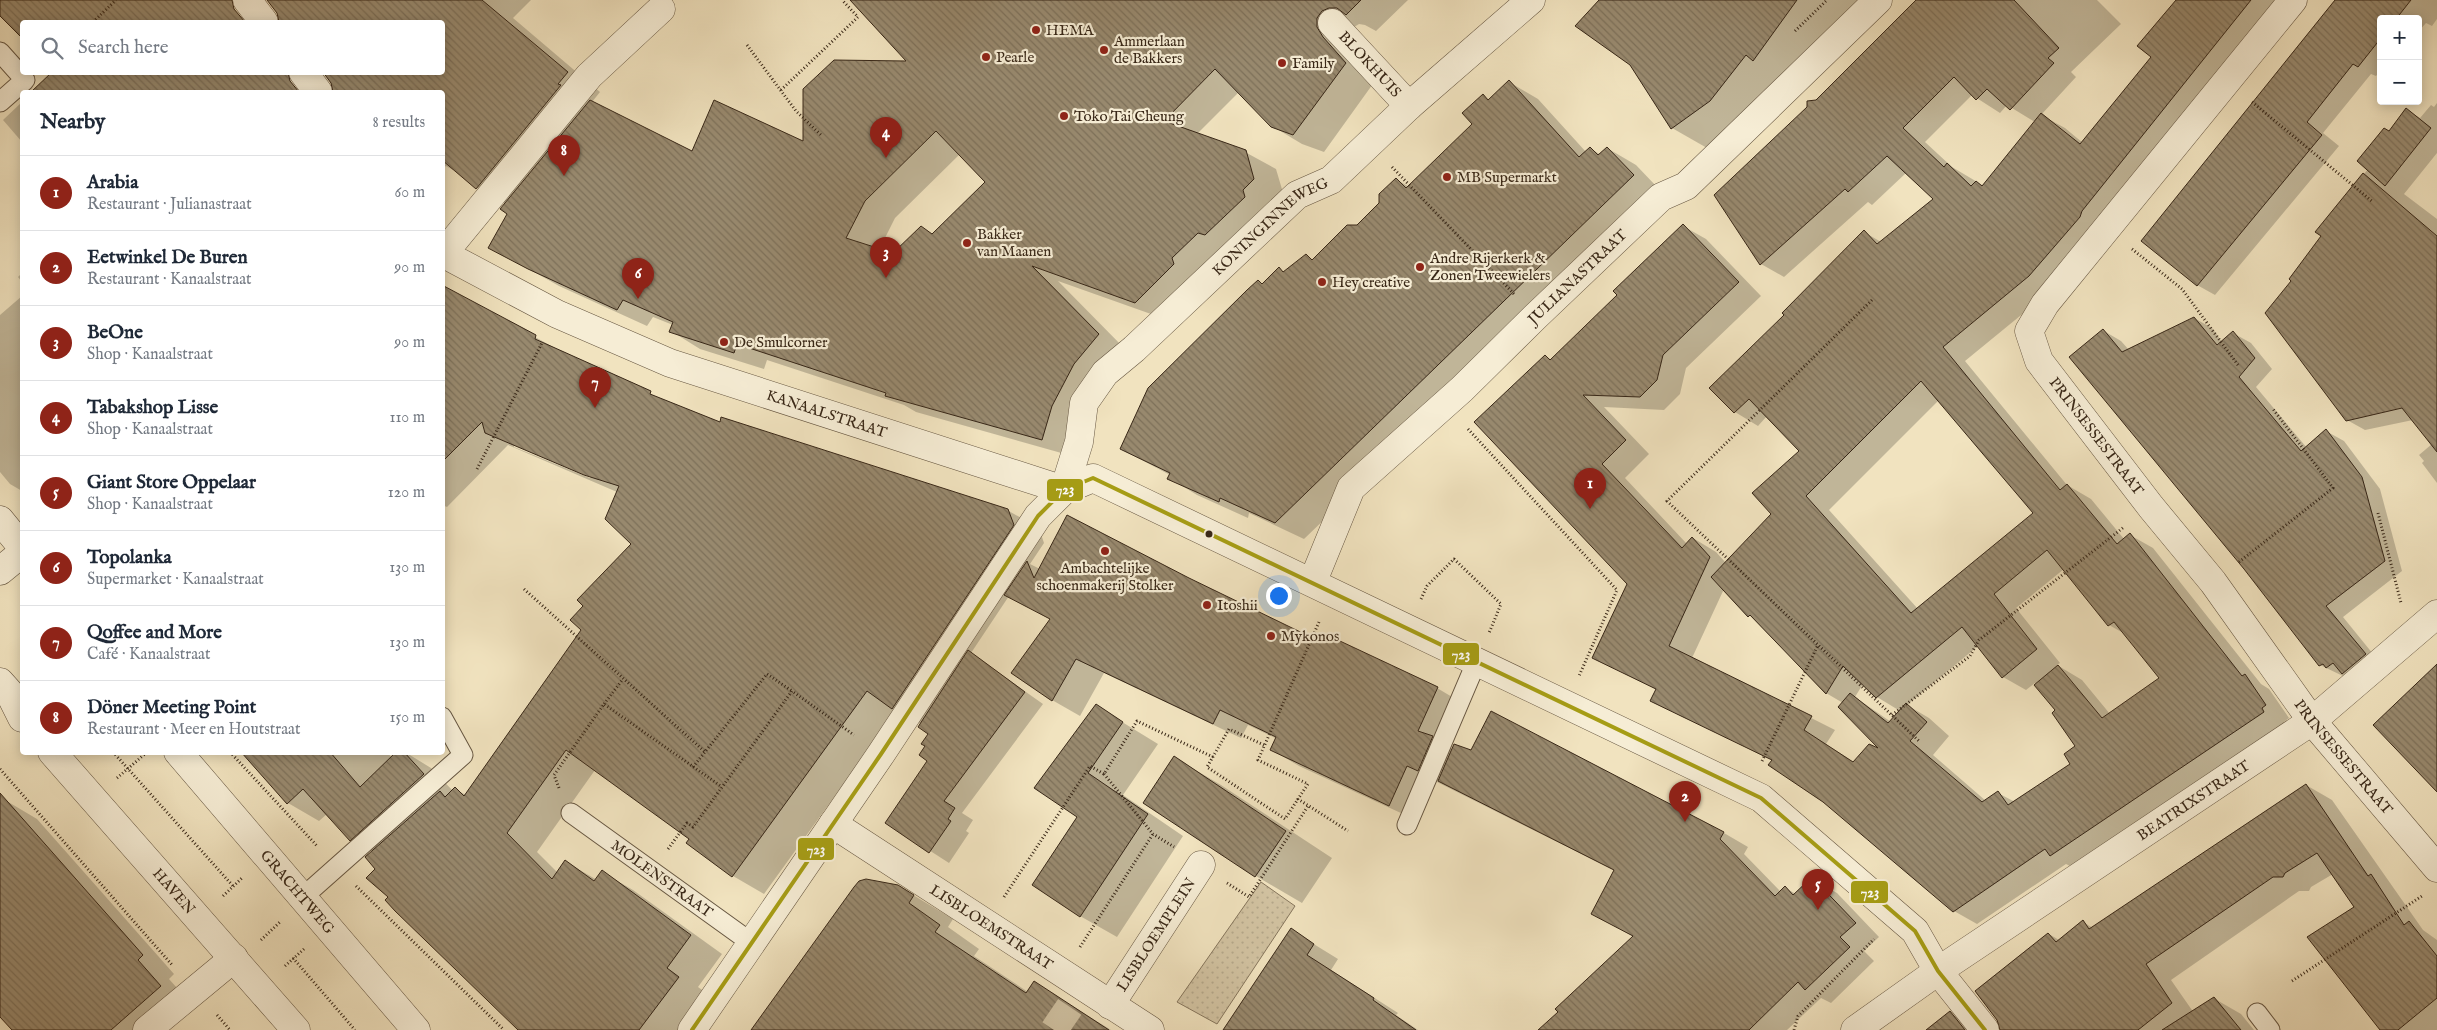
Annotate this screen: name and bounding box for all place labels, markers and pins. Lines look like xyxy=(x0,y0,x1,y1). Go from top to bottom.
place label: HEMA xyxy=(1046,21,1094,40)
marker: HEMA xyxy=(1030,24,1042,36)
place label: Ammerlaan de Bakkers xyxy=(1113,32,1185,68)
marker: Ammerlaan de Bakkers xyxy=(1098,44,1110,56)
place label: Pearle xyxy=(996,48,1034,67)
marker: Pearle xyxy=(980,51,992,63)
place label: Family xyxy=(1292,54,1335,73)
marker: Family xyxy=(1276,57,1288,69)
place label: Toko Tai Cheung xyxy=(1074,107,1185,126)
marker: Toko Tai Cheung xyxy=(1058,110,1070,122)
pin: 4 xyxy=(870,117,902,158)
pin: 8 xyxy=(548,135,580,176)
place label: MB Supermarkt xyxy=(1457,168,1557,187)
marker: MB Supermarkt xyxy=(1441,171,1453,183)
place label: Bakker van Maanen xyxy=(977,225,1051,261)
pin: 3 xyxy=(870,237,902,278)
marker: Bakker van Maanen xyxy=(961,237,973,249)
place label: Andre Rijerkerk & Zonen Tweewielers xyxy=(1429,249,1550,285)
pin: 6 xyxy=(622,258,654,299)
marker: Andre Rijerkerk & Zonen Tweewielers xyxy=(1414,261,1426,273)
place label: Hey creative xyxy=(1332,273,1410,292)
marker: Hey creative xyxy=(1316,276,1328,288)
place label: De Smulcorner xyxy=(734,333,828,352)
marker: De Smulcorner xyxy=(718,336,730,348)
pin: 7 xyxy=(579,367,611,408)
pin: 1 xyxy=(1574,468,1606,509)
unlabelled marker xyxy=(1204,529,1214,539)
marker: Ambachtelijke schoenmakerij Stolker xyxy=(1099,545,1111,557)
place label: Ambachtelijke schoenmakerij Stolker xyxy=(1036,559,1174,595)
place label: Itoshii xyxy=(1217,596,1258,615)
marker: Itoshii xyxy=(1201,599,1213,611)
place label: Mykonos xyxy=(1281,627,1339,646)
marker: Mykonos xyxy=(1265,630,1277,642)
pin: 2 xyxy=(1669,781,1701,822)
pin: 5 xyxy=(1802,869,1834,910)

